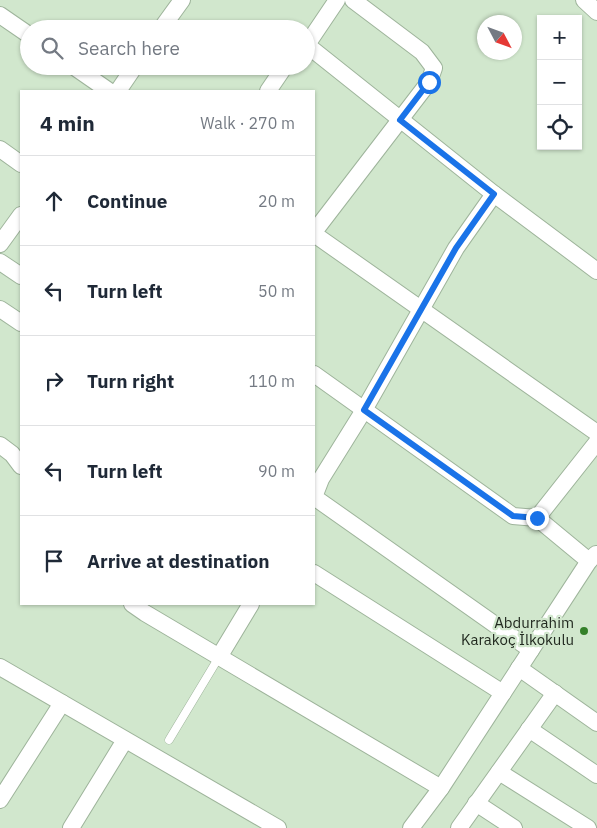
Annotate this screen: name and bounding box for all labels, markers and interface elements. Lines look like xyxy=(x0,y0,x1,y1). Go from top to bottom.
north arrow xyxy=(477,15,522,60)
map controls xyxy=(537,15,582,150)
button: + xyxy=(537,15,582,60)
search box xyxy=(20,20,315,75)
icon: search xyxy=(38,34,66,62)
text: Search here xyxy=(78,36,180,60)
button: − xyxy=(537,60,582,105)
route start xyxy=(418,71,441,94)
button: locate xyxy=(537,105,582,150)
text: 4 min xyxy=(40,109,95,137)
text: Walk · 270 m xyxy=(200,113,295,133)
icon: ahead xyxy=(40,187,68,215)
text: Continue xyxy=(87,189,167,213)
text: 20 m xyxy=(258,191,295,211)
icon: left xyxy=(40,277,68,305)
text: Turn left xyxy=(87,279,163,303)
text: 50 m xyxy=(258,281,295,301)
icon: right xyxy=(40,367,68,395)
text: Turn right xyxy=(87,369,174,393)
text: 110 m xyxy=(248,371,295,391)
icon: left xyxy=(40,457,68,485)
text: Turn left xyxy=(87,459,163,483)
text: 90 m xyxy=(258,461,295,481)
route end xyxy=(526,507,549,530)
icon: arrive xyxy=(40,547,68,575)
text: Arrive at destination xyxy=(87,549,270,573)
place label: Abdurrahim Karakoç İlkokulu xyxy=(461,613,574,649)
marker: Abdurrahim Karakoç İlkokulu xyxy=(578,625,590,637)

